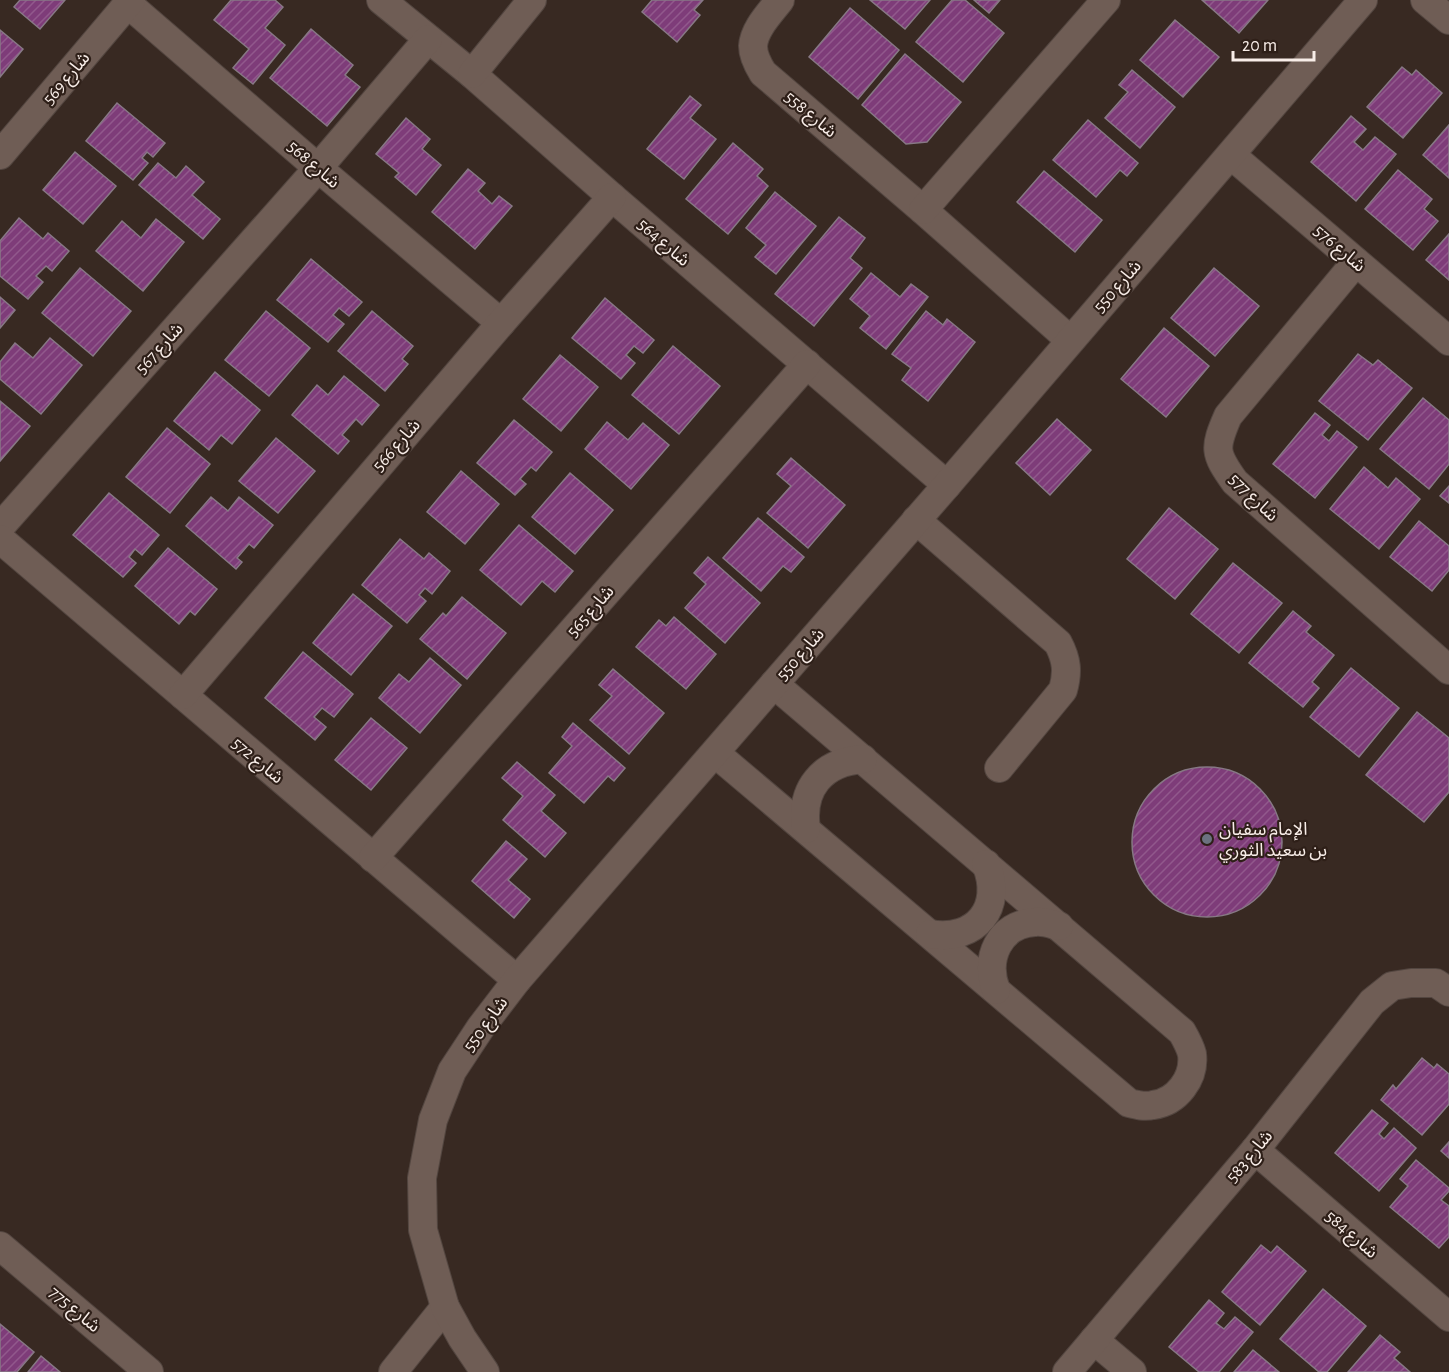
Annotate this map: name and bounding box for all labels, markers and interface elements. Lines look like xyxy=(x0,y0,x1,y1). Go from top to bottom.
scale bar xyxy=(1233,24,1314,62)
text: 20 m xyxy=(1242,37,1277,55)
street label: شارع 569 xyxy=(40,49,97,111)
street label: شارع 558 xyxy=(778,88,840,145)
street label: شارع 568 xyxy=(281,137,343,195)
street label: شارع 564 xyxy=(631,215,693,273)
street label: شارع 576 xyxy=(1308,222,1368,279)
street label: شارع 550 xyxy=(1090,257,1148,319)
street label: شارع 567 xyxy=(132,320,190,380)
street label: شارع 566 xyxy=(369,416,427,478)
street label: شارع 577 xyxy=(1222,470,1281,528)
street label: شارع 565 xyxy=(564,583,621,643)
street label: شارع 550 xyxy=(773,625,831,687)
street label: شارع 572 xyxy=(226,734,287,790)
place label: الإمام سفيان بن سعيد الثوري xyxy=(1219,821,1327,863)
marker: الإمام سفيان بن سعيد الثوري xyxy=(1200,832,1214,846)
street label: شارع 550 xyxy=(460,994,515,1058)
street label: شارع 583 xyxy=(1223,1127,1280,1189)
street label: شارع 584 xyxy=(1319,1207,1381,1265)
street label: شارع 775 xyxy=(43,1283,103,1339)

